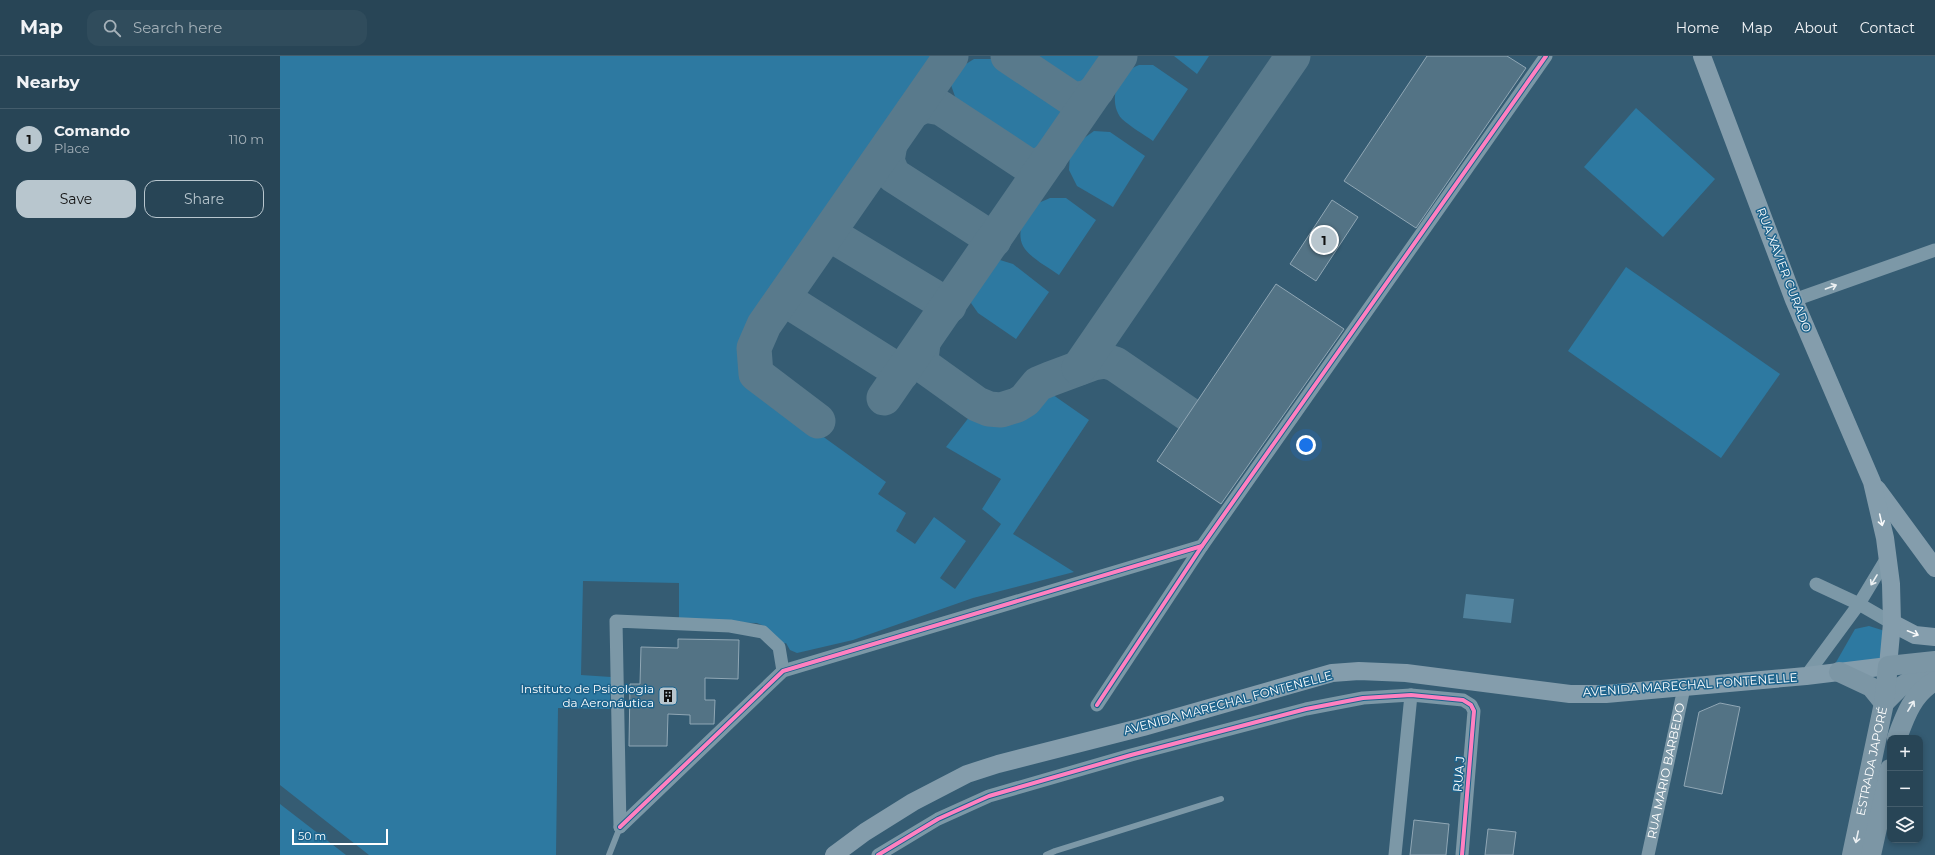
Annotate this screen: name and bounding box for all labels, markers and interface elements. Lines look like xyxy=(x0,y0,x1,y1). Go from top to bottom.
search box xyxy=(87,10,367,46)
text: Map xyxy=(20,16,63,39)
icon: search xyxy=(101,17,123,39)
text: Search here xyxy=(133,18,222,37)
text: Home xyxy=(1676,19,1719,37)
text: Map xyxy=(1741,19,1772,37)
text: About xyxy=(1794,19,1838,37)
text: Contact xyxy=(1860,19,1915,37)
text: Nearby xyxy=(16,72,80,92)
text: Comando xyxy=(54,121,130,140)
text: 1 xyxy=(26,131,32,147)
text: 110 m xyxy=(229,131,264,147)
text: Place xyxy=(54,140,90,156)
button: Save xyxy=(16,180,136,218)
button: Share xyxy=(144,180,264,218)
street label: RUA XAVIER CURADO xyxy=(1754,205,1815,334)
pin: 1 xyxy=(1311,225,1337,255)
one-way arrow xyxy=(1825,283,1837,291)
your location xyxy=(1296,435,1316,455)
one-way arrow xyxy=(1878,513,1885,526)
one-way arrow xyxy=(1869,574,1877,586)
one-way arrow xyxy=(1906,630,1918,637)
street label: AVENIDA MARECHAL FONTENELLE xyxy=(1122,667,1334,738)
street label: AVENIDA MARECHAL FONTENELLE xyxy=(1582,670,1798,699)
place label: Instituto de Psicologia da Aeronáutica xyxy=(520,681,654,710)
building icon: Instituto de Psicologia da Aeronáutica xyxy=(657,685,679,707)
street label: RUA MARIO BARBEDO xyxy=(1644,701,1688,840)
one-way arrow xyxy=(1907,701,1915,712)
street label: ESTRADA JAPORÉ xyxy=(1853,705,1890,817)
map controls xyxy=(1887,735,1923,843)
button: + xyxy=(1887,735,1923,771)
street label: RUA J xyxy=(1449,755,1468,792)
button: − xyxy=(1887,771,1923,807)
button: layers xyxy=(1887,807,1923,843)
scale bar xyxy=(292,827,388,846)
text: 50 m xyxy=(298,829,326,843)
one-way arrow xyxy=(1852,830,1860,843)

